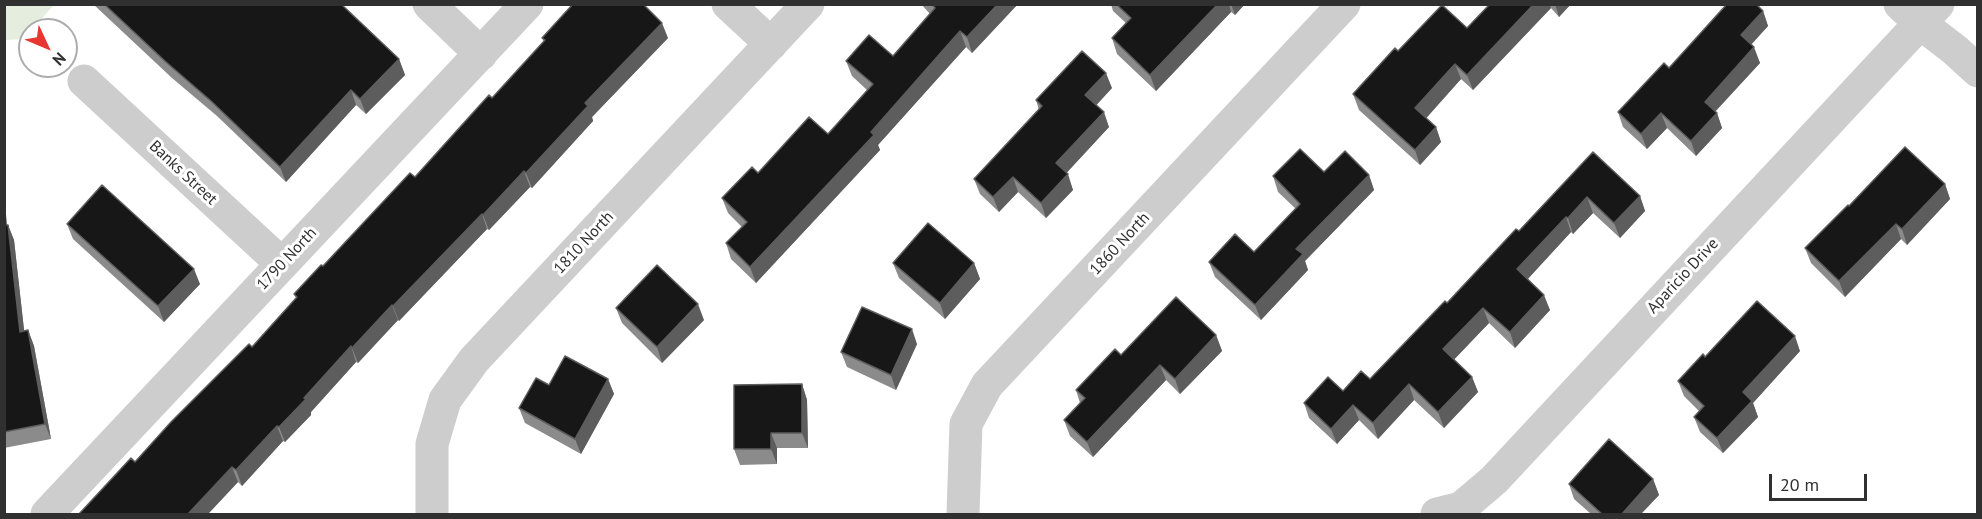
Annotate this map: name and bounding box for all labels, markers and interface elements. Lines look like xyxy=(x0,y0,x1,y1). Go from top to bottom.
north arrow xyxy=(18,18,78,78)
text: N xyxy=(49,48,70,70)
street label: Banks Street xyxy=(145,137,221,209)
street label: 1810 North xyxy=(550,208,618,278)
street label: 1860 North xyxy=(1086,209,1154,279)
street label: 1790 North xyxy=(253,224,321,294)
street label: Aparicio Drive xyxy=(1643,234,1723,318)
scale bar xyxy=(1772,462,1870,500)
text: 20 m xyxy=(1780,473,1819,496)

